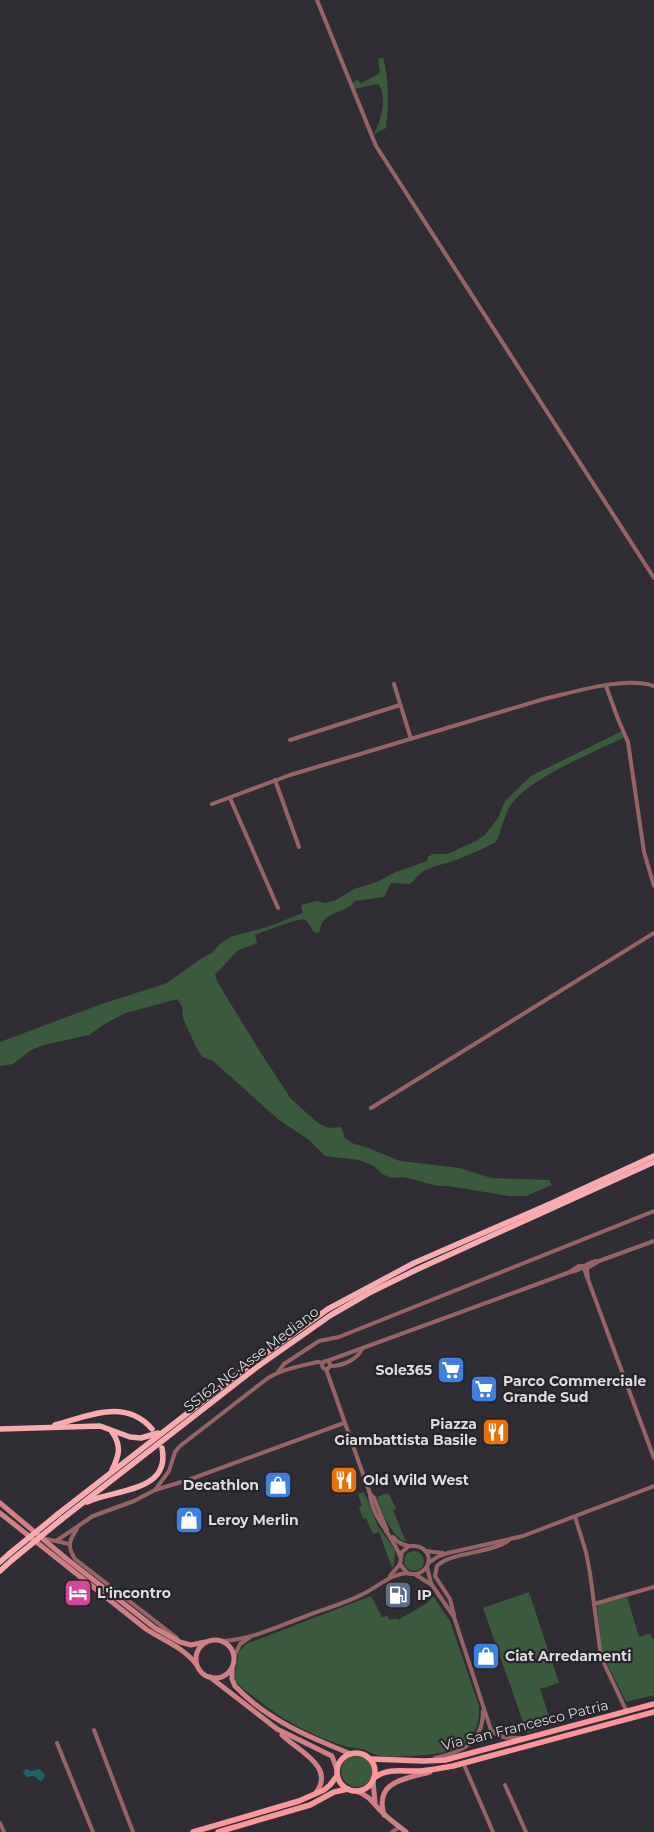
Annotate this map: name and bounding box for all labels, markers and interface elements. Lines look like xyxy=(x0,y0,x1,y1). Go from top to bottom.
street label: SS162 NC Asse Mediano xyxy=(180,1302,322,1416)
supermarket icon: Sole365 xyxy=(436,1355,466,1385)
place label: Sole365 xyxy=(376,1361,432,1379)
place label: Parco Commerciale Grande Sud xyxy=(503,1372,646,1406)
supermarket icon: Parco Commerciale Grande Sud xyxy=(469,1374,499,1404)
place label: Piazza Giambattista Basile xyxy=(334,1415,477,1449)
restaurant icon: Piazza Giambattista Basile xyxy=(481,1417,511,1447)
restaurant icon: Old Wild West xyxy=(329,1465,359,1495)
shop icon: Decathlon xyxy=(263,1470,293,1500)
place label: Old Wild West xyxy=(363,1471,469,1489)
place label: Decathlon xyxy=(183,1476,259,1494)
shop icon: Leroy Merlin xyxy=(174,1505,204,1535)
place label: Leroy Merlin xyxy=(208,1511,299,1529)
hotel icon: L'incontro xyxy=(63,1578,93,1608)
fuel station icon: IP xyxy=(383,1580,413,1610)
place label: L'incontro xyxy=(97,1584,171,1602)
place label: IP xyxy=(417,1586,432,1604)
shop icon: Ciat Arredamenti xyxy=(471,1641,501,1671)
place label: Ciat Arredamenti xyxy=(505,1647,631,1665)
street label: Via San Francesco Patria xyxy=(440,1696,610,1754)

